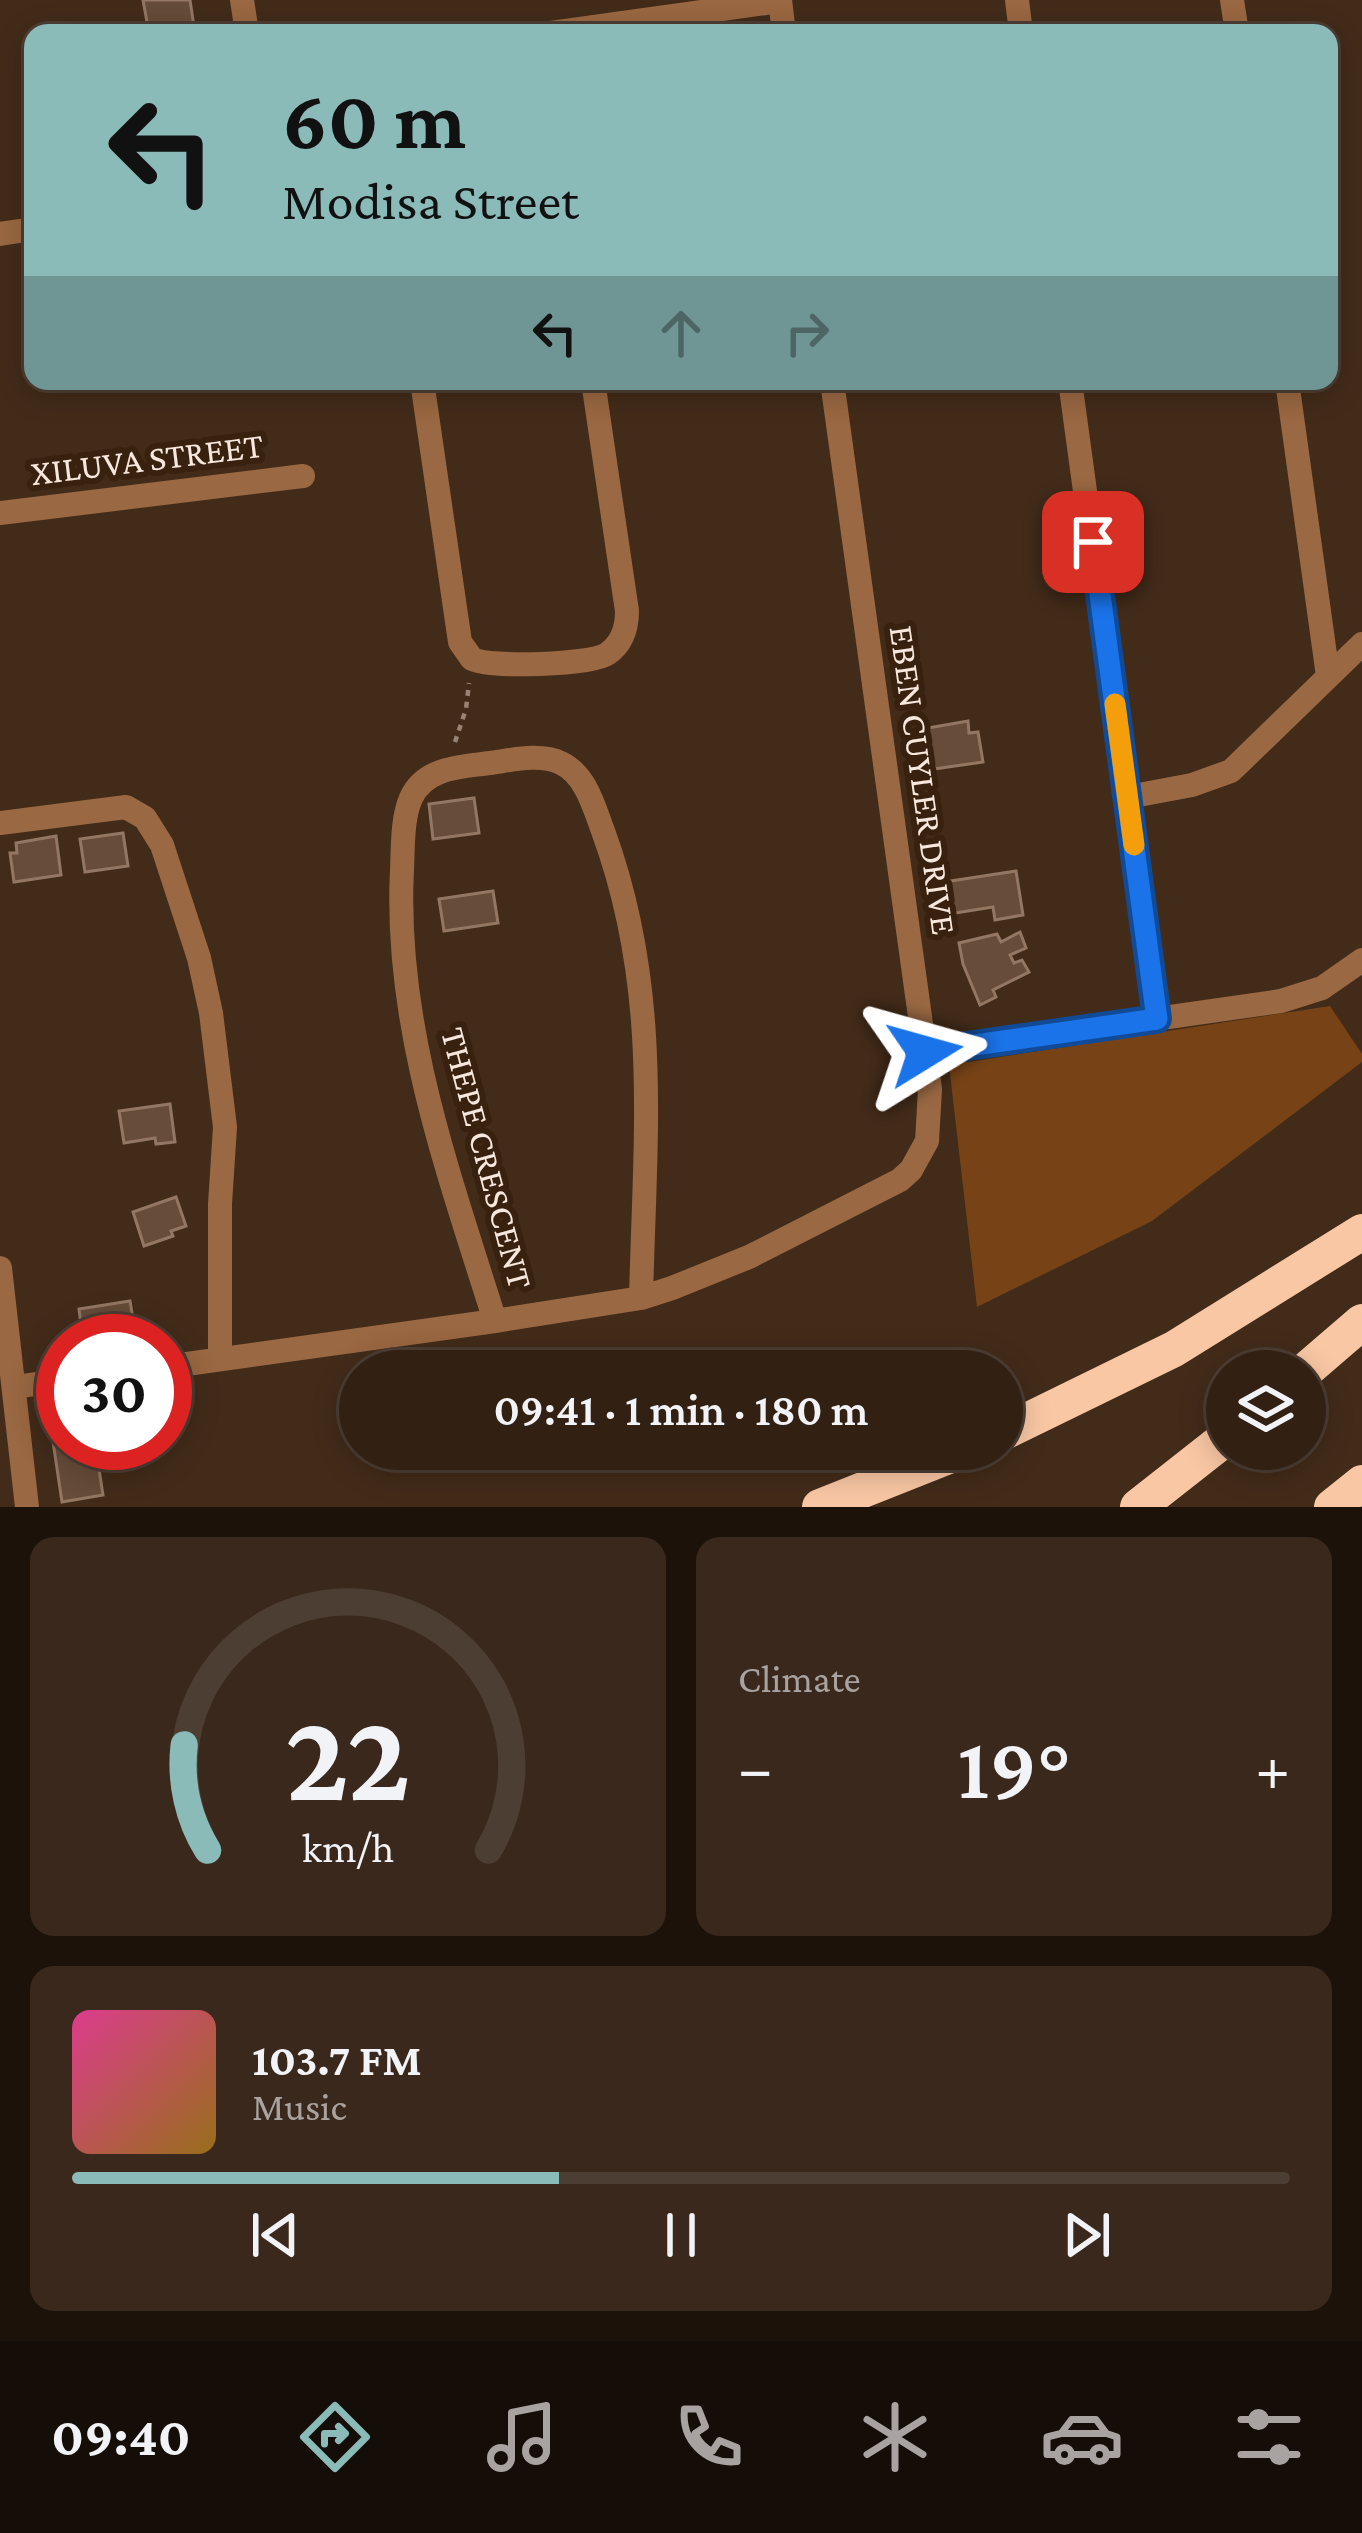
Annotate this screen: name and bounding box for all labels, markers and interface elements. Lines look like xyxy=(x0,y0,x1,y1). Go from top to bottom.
icon: left xyxy=(84,72,240,228)
text: 60 m xyxy=(282,73,466,166)
text: Modisa Street xyxy=(282,171,579,231)
icon: left xyxy=(522,300,588,366)
icon: ahead xyxy=(648,300,714,366)
icon: right xyxy=(774,300,840,366)
street label: XILUVA STREET xyxy=(29,425,265,493)
pin xyxy=(1042,491,1144,593)
icon: arrive xyxy=(1060,509,1126,575)
street label: EBEN CUYLER DRIVE xyxy=(881,623,965,937)
position arrow xyxy=(862,989,988,1115)
street label: THEPE CRESCENT xyxy=(433,1023,541,1293)
speed limit sign: 30 xyxy=(36,1314,192,1470)
map controls xyxy=(1206,1350,1326,1470)
button: layers xyxy=(1206,1350,1326,1470)
text: 09:41 · 1 min · 180 m xyxy=(494,1385,869,1435)
text: Climate xyxy=(738,1657,861,1700)
text: 22 xyxy=(285,1687,411,1826)
text: 19° xyxy=(957,1717,1071,1817)
text: − xyxy=(738,1731,773,1804)
text: + xyxy=(1255,1731,1290,1804)
text: km/h xyxy=(302,1823,394,1870)
text: 103.7 FM xyxy=(252,2035,422,2085)
text: Music xyxy=(252,2085,347,2128)
icon: previous xyxy=(242,2202,308,2268)
icon: pause xyxy=(648,2202,714,2268)
icon: next xyxy=(1054,2202,1120,2268)
icon: directions xyxy=(293,2395,377,2479)
icon: music xyxy=(480,2395,564,2479)
icon: phone xyxy=(667,2395,751,2479)
icon: climate xyxy=(853,2395,937,2479)
icon: car xyxy=(1040,2395,1124,2479)
icon: filters xyxy=(1227,2395,1311,2479)
text: 09:40 xyxy=(51,2407,191,2467)

